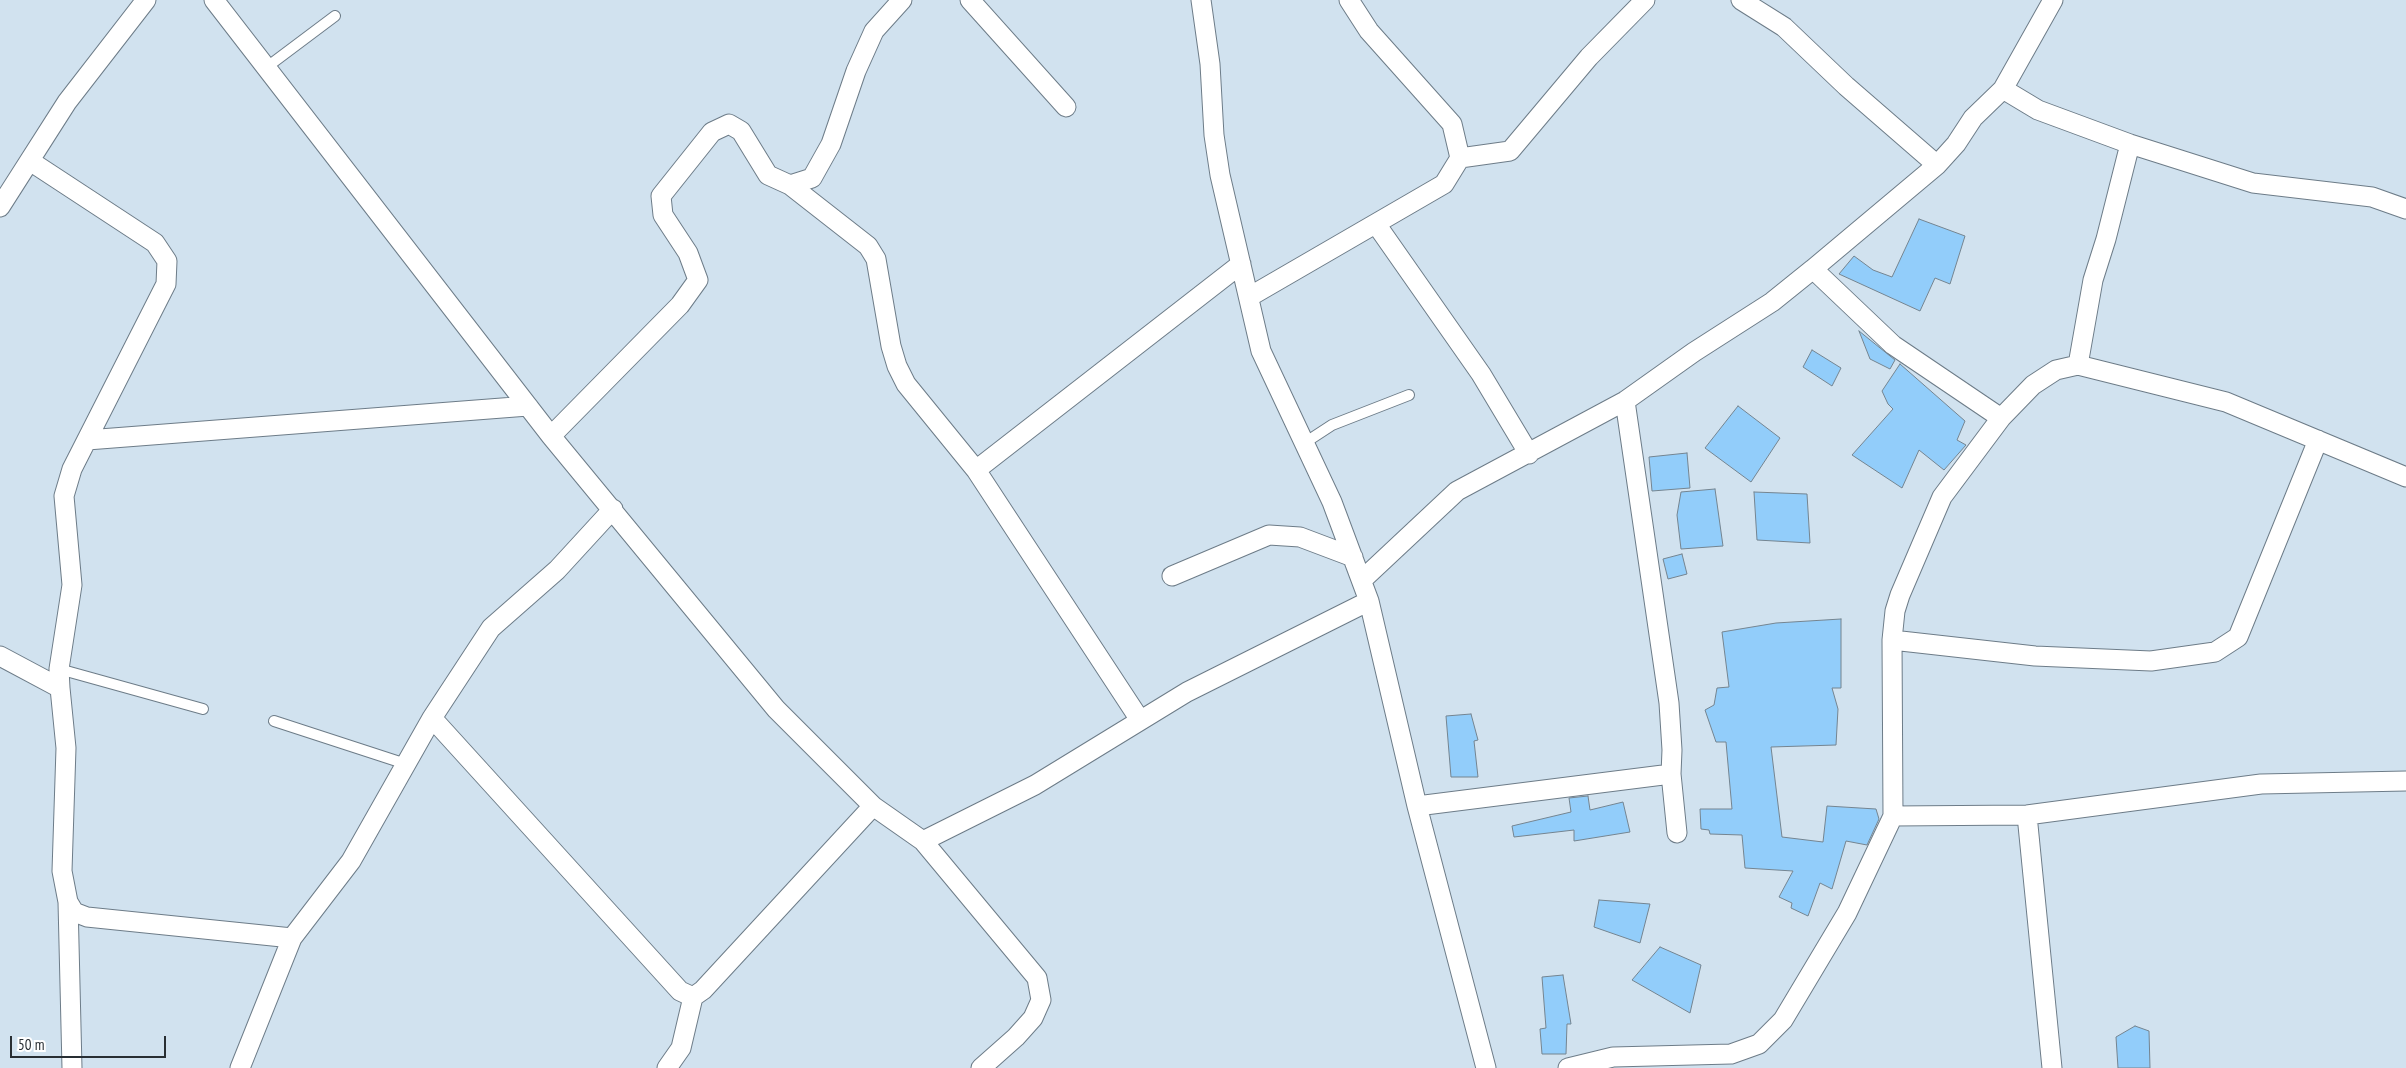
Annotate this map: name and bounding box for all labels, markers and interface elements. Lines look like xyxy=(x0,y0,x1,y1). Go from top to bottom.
scale bar xyxy=(12,1026,169,1058)
text: 50 m xyxy=(18,1035,44,1054)

